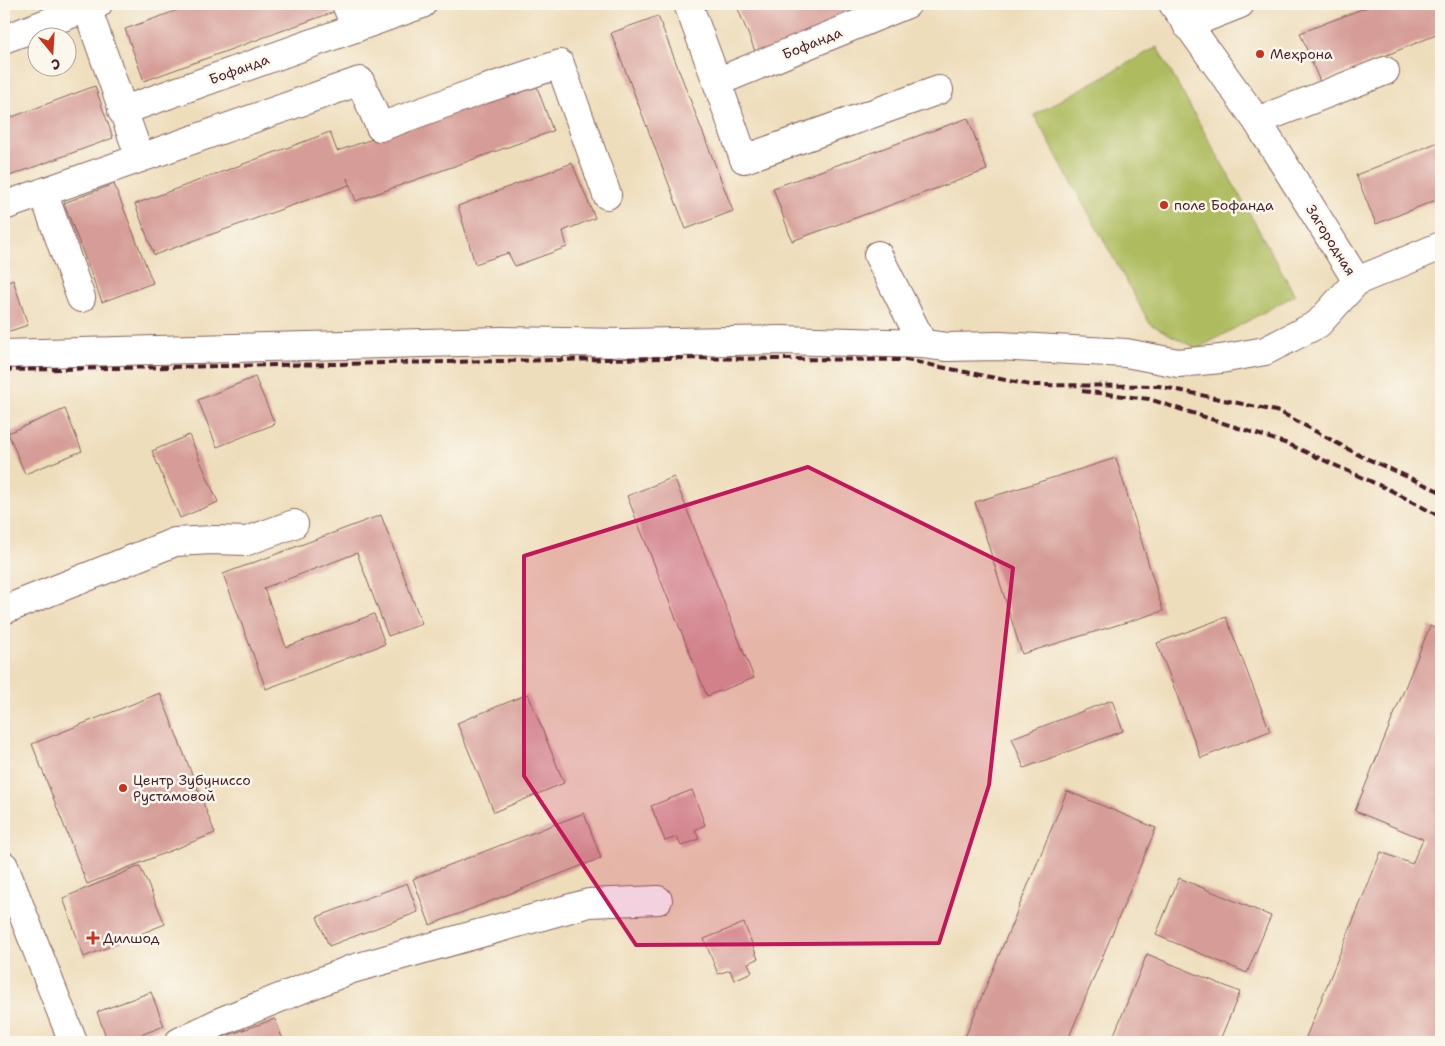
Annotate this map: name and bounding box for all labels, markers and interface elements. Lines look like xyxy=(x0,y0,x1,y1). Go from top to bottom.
street label: Бофанда xyxy=(780,23,845,63)
north arrow xyxy=(28,28,78,78)
place label: Меҳрона xyxy=(1270,45,1333,63)
marker: Меҳрона xyxy=(1254,48,1266,60)
street label: Бофанда xyxy=(206,50,272,88)
text: С xyxy=(49,54,63,74)
place label: поле Бофанда xyxy=(1174,196,1274,214)
marker: поле Бофанда xyxy=(1158,199,1170,211)
street label: Загородная xyxy=(1302,201,1360,279)
place label: Центр Зубуниссо Рустамовой xyxy=(133,771,251,805)
marker: Центр Зубуниссо Рустамовой xyxy=(117,782,129,794)
place label: Дилшод xyxy=(103,929,160,947)
marker: Дилшод xyxy=(87,932,99,944)

